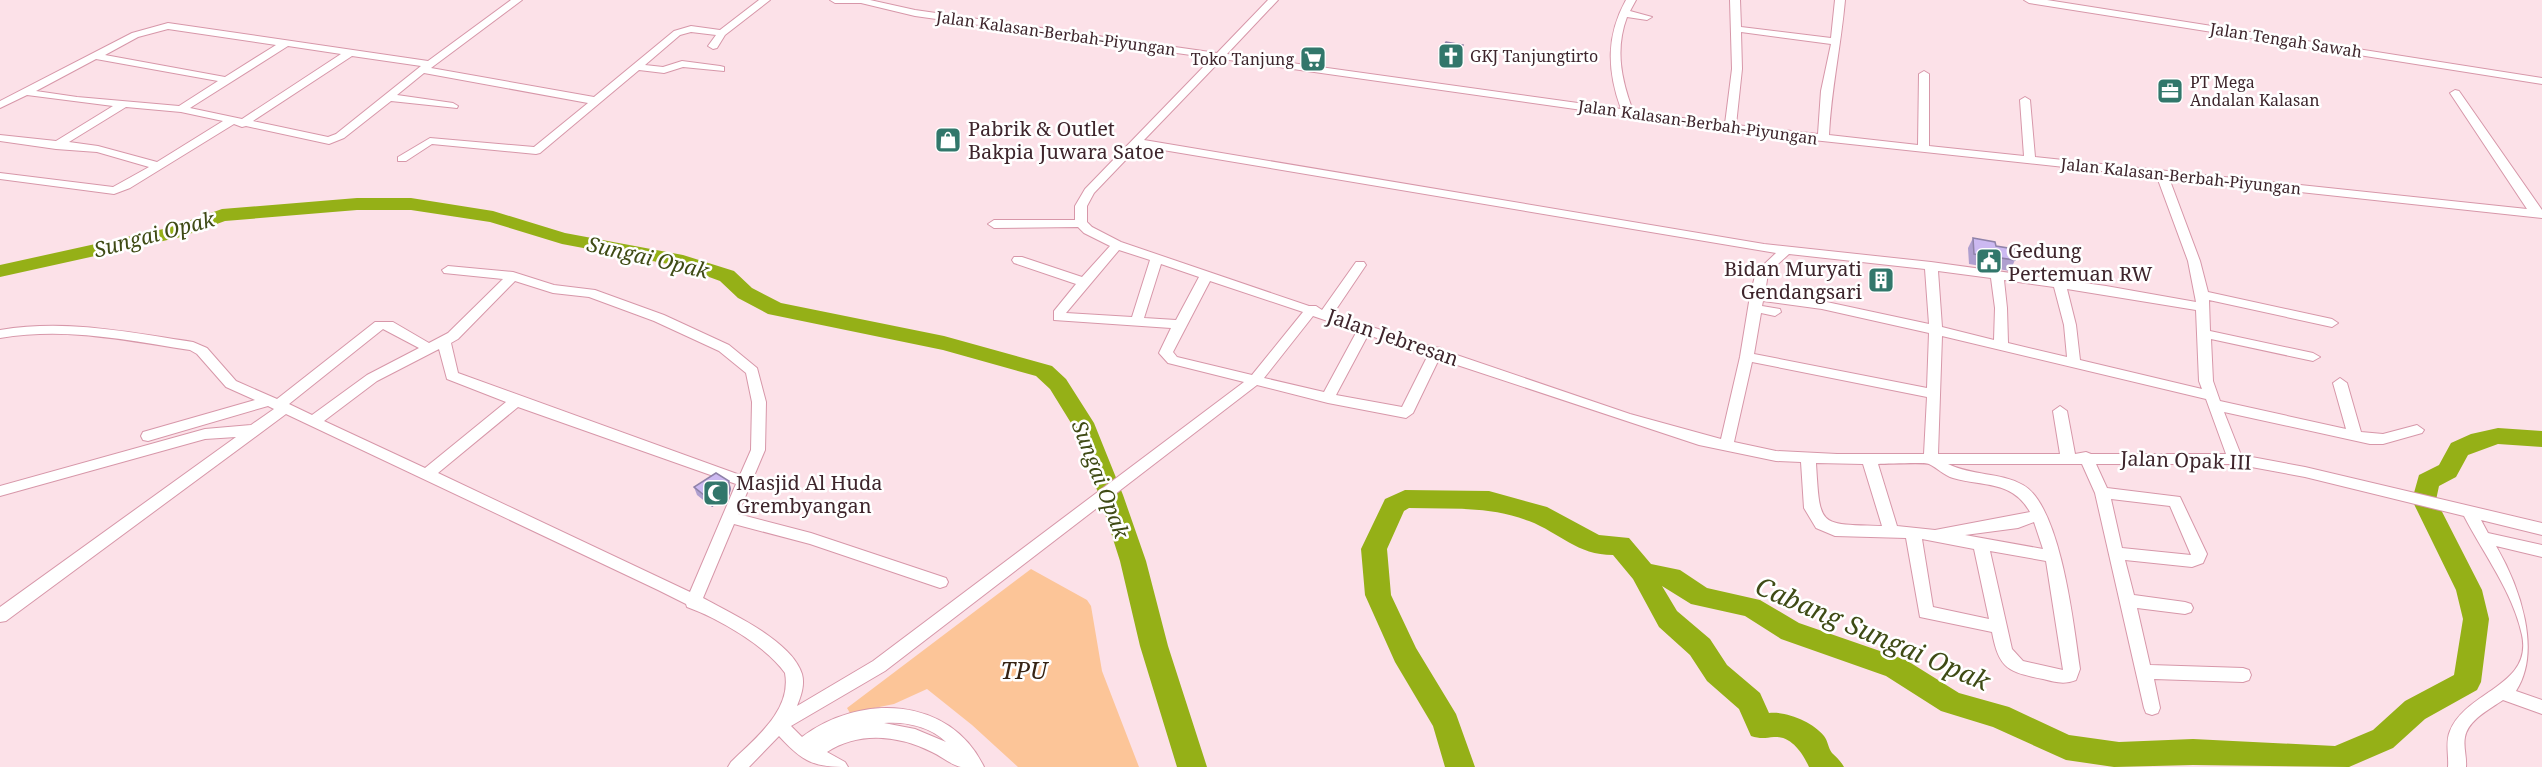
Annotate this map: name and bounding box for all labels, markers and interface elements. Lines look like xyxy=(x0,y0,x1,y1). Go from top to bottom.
street label: Jalan Kalasan-Berbah-Piyungan xyxy=(934,5,1177,61)
street label: Jalan Tengah Sawah xyxy=(2207,17,2364,63)
church icon: GKJ Tanjungtirto xyxy=(1436,41,1466,71)
supermarket icon: Toko Tanjung xyxy=(1298,44,1328,74)
place label: GKJ Tanjungtirto xyxy=(1470,45,1598,67)
place label: Toko Tanjung xyxy=(1191,48,1294,70)
place label: PT Mega Andalan Kalasan xyxy=(2190,71,2320,111)
office icon: PT Mega Andalan Kalasan xyxy=(2155,76,2185,106)
street label: Jalan Kalasan-Berbah-Piyungan xyxy=(1576,94,1819,150)
place label: Pabrik & Outlet Bakpia Juwara Satoe xyxy=(968,115,1164,165)
shop icon: Pabrik & Outlet Bakpia Juwara Satoe xyxy=(933,125,963,155)
street label: Jalan Kalasan-Berbah-Piyungan xyxy=(2059,152,2302,200)
water label: Sungai Opak xyxy=(90,204,219,264)
water label: Sungai Opak xyxy=(584,229,713,285)
place label: Gedung Pertemuan RW xyxy=(2008,237,2152,287)
public building icon: Gedung Pertemuan RW xyxy=(1974,246,2004,276)
place label: Bidan Muryati Gendangsari xyxy=(1724,255,1863,305)
building icon: Bidan Muryati Gendangsari xyxy=(1866,265,1896,295)
street label: Jalan Jebresan xyxy=(1323,302,1462,372)
water label: Sungai Opak xyxy=(1066,416,1137,543)
street label: Jalan Opak III xyxy=(2119,444,2252,476)
place label: Masjid Al Huda Grembyangan xyxy=(736,469,883,519)
mosque icon: Masjid Al Huda Grembyangan xyxy=(701,478,731,508)
water label: Cabang Sungai Opak xyxy=(1750,567,1997,699)
park label: TPU xyxy=(1000,653,1050,686)

